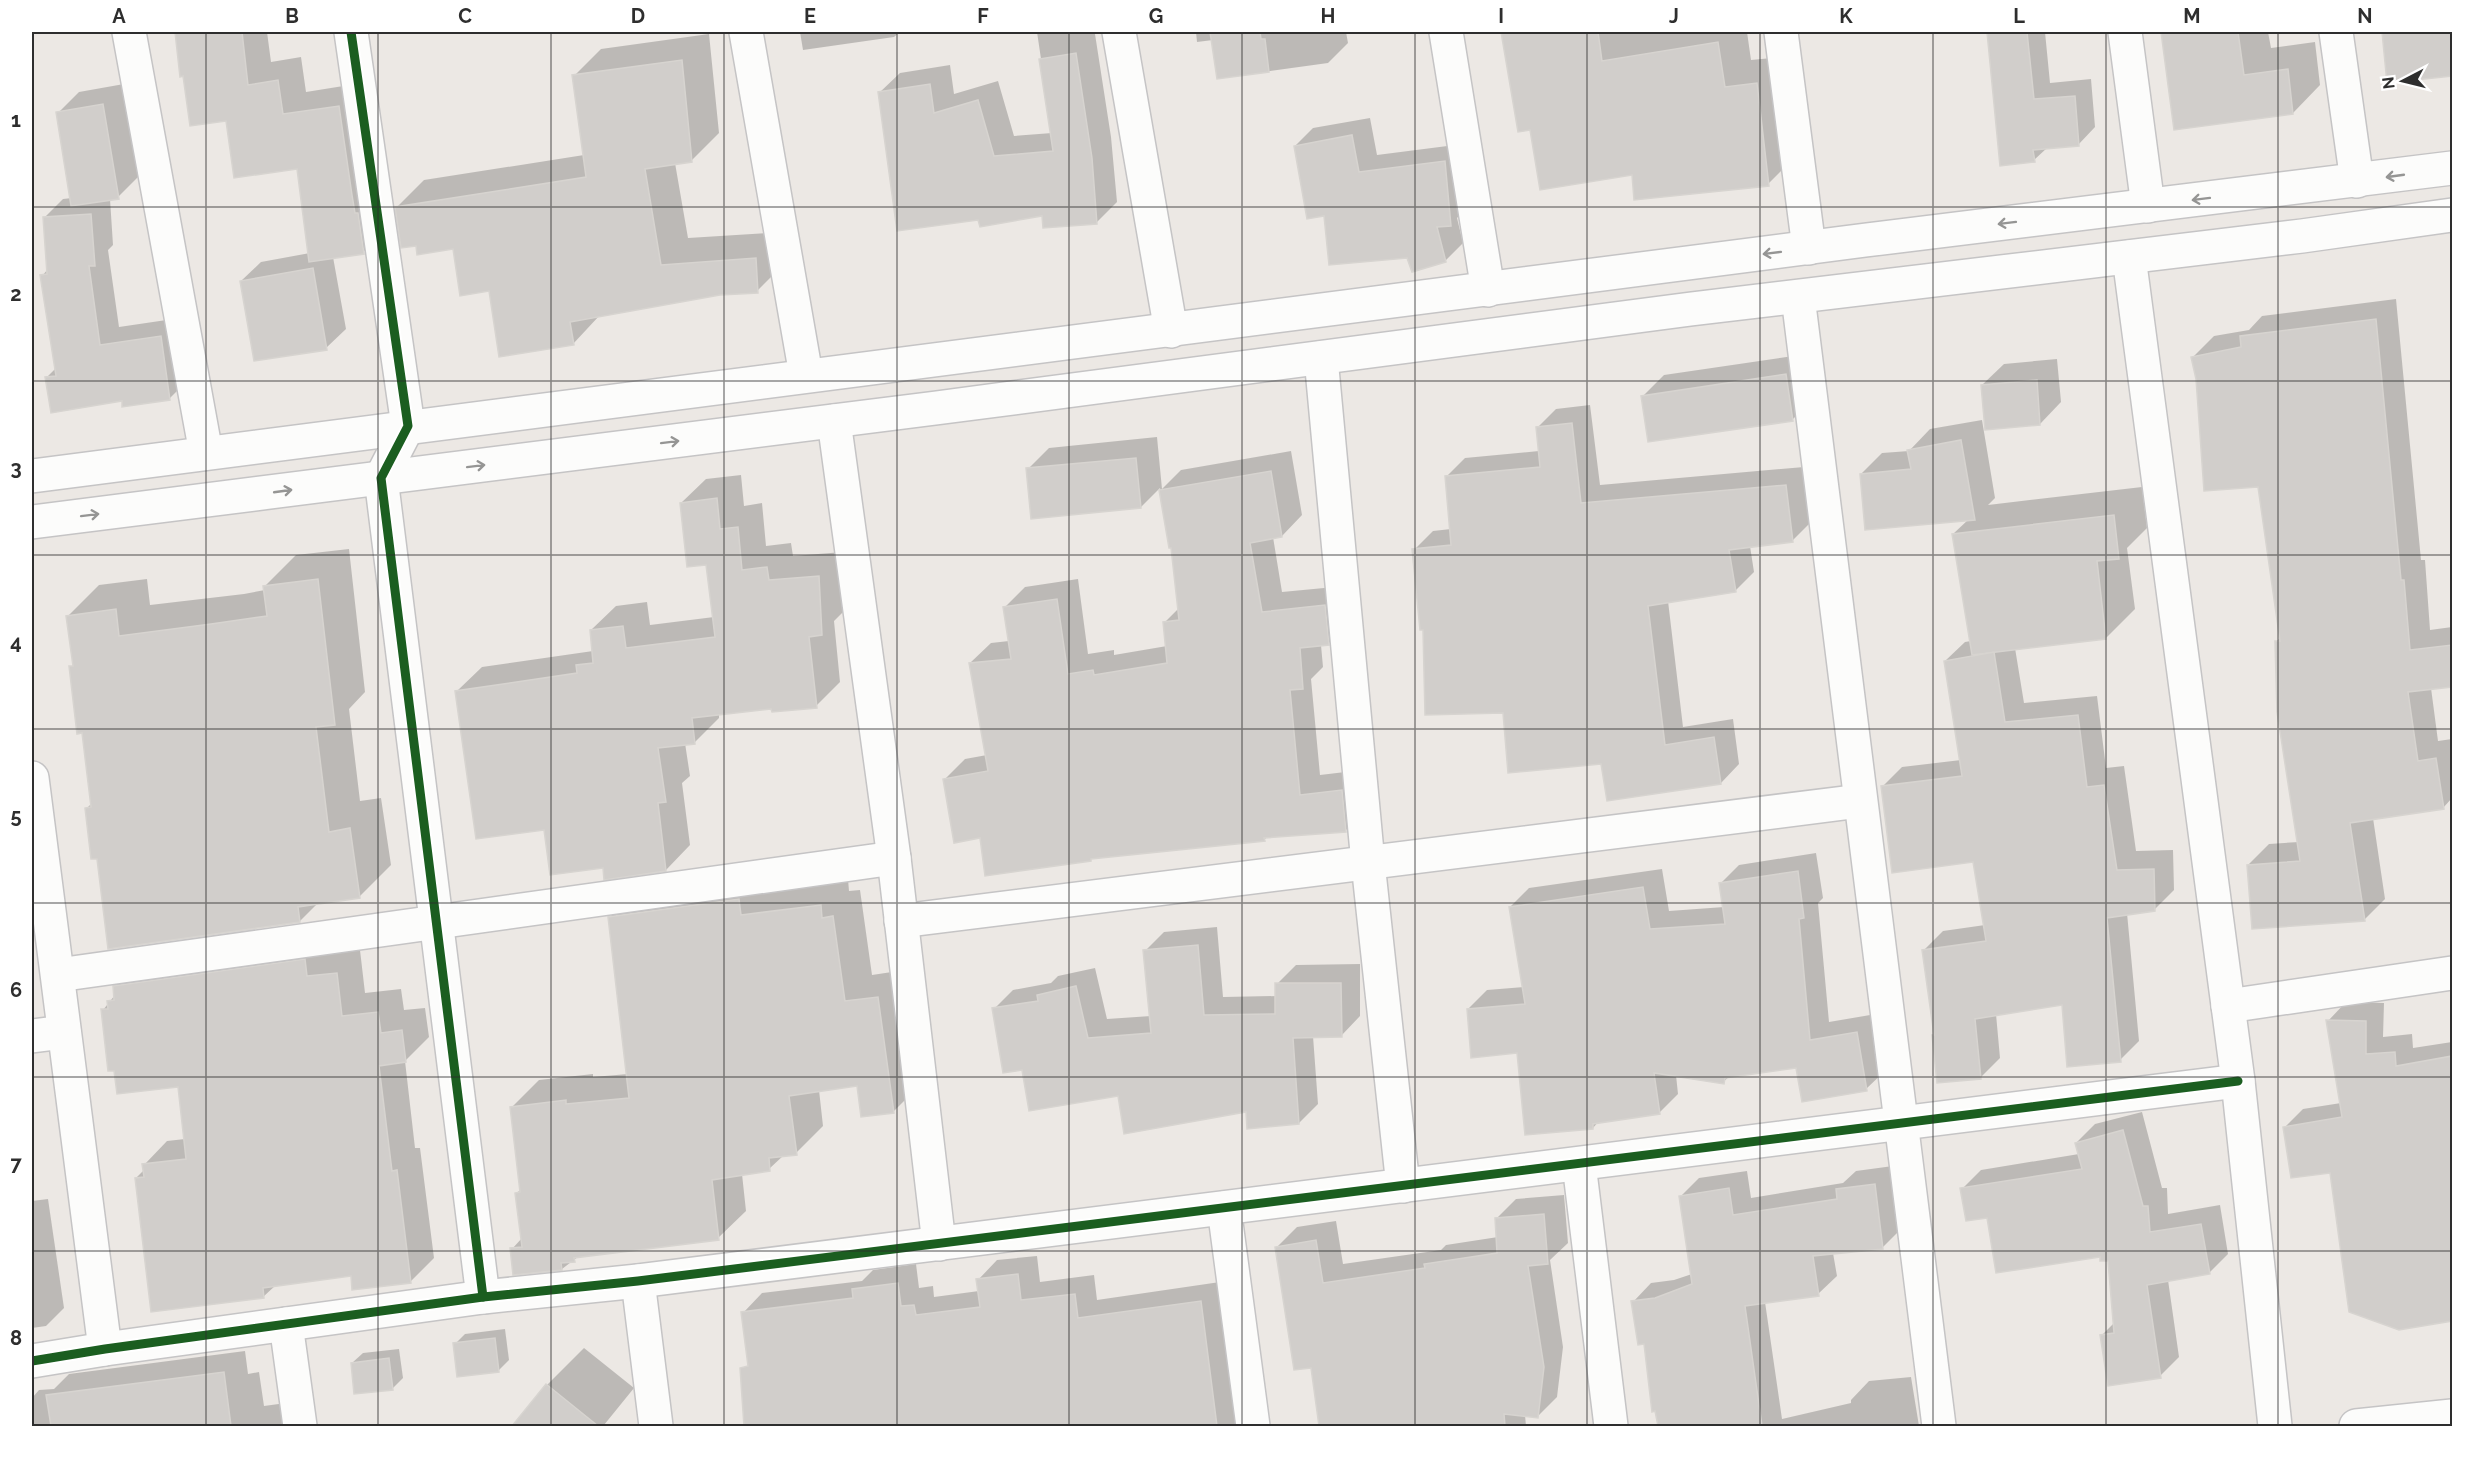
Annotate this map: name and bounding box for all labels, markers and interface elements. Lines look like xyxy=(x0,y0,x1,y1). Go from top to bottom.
text: A xyxy=(112,4,126,28)
text: B xyxy=(285,4,299,28)
text: C xyxy=(458,4,472,28)
text: D xyxy=(631,4,645,28)
text: E xyxy=(804,4,816,28)
text: F xyxy=(977,4,989,28)
text: G xyxy=(1149,4,1163,28)
text: H xyxy=(1321,4,1335,28)
text: I xyxy=(1498,4,1504,28)
text: J xyxy=(1669,4,1679,28)
text: K xyxy=(1839,4,1853,28)
text: L xyxy=(2013,4,2025,28)
text: M xyxy=(2183,4,2201,28)
text: N xyxy=(2357,4,2373,28)
north arrow xyxy=(2373,51,2433,111)
text: N xyxy=(2378,76,2399,90)
text: 1 xyxy=(11,108,21,132)
one-way arrow xyxy=(2385,170,2405,181)
one-way arrow xyxy=(2192,194,2211,205)
one-way arrow xyxy=(1998,218,2018,229)
one-way arrow xyxy=(1763,248,1783,259)
text: 2 xyxy=(10,282,22,306)
one-way arrow xyxy=(660,436,679,447)
text: 3 xyxy=(10,456,22,480)
one-way arrow xyxy=(466,460,486,471)
one-way arrow xyxy=(273,485,292,496)
one-way arrow xyxy=(79,509,99,520)
text: 4 xyxy=(10,630,22,654)
text: 5 xyxy=(10,804,22,828)
text: 6 xyxy=(10,978,22,1002)
text: 7 xyxy=(10,1152,22,1176)
text: 8 xyxy=(10,1326,22,1350)

